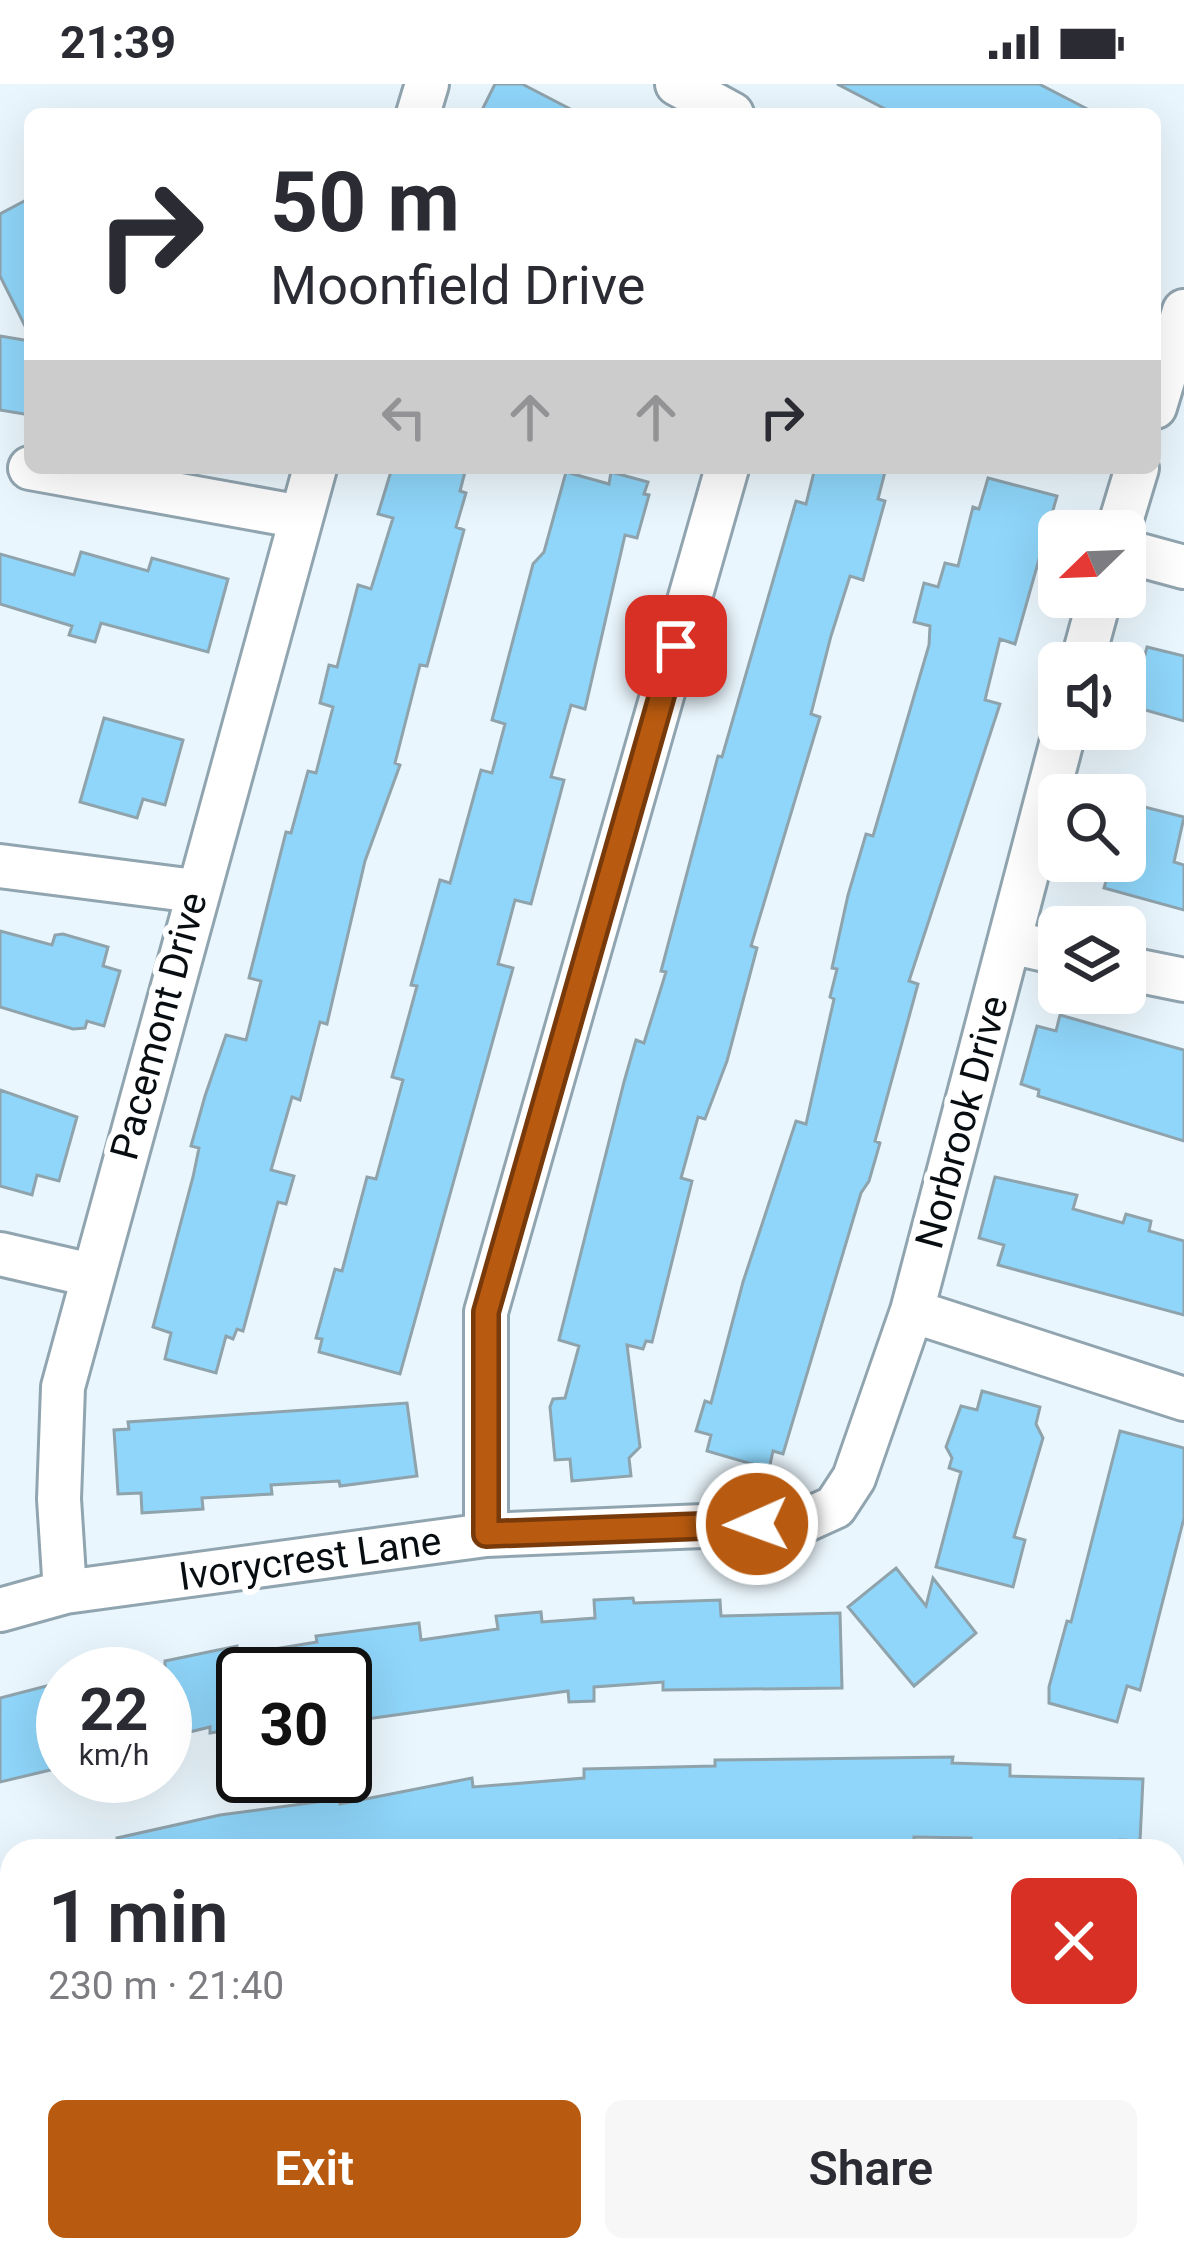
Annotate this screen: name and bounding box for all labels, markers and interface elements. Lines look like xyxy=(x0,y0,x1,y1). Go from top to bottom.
text: 21:39 xyxy=(60,16,176,69)
text: 50 m xyxy=(270,153,460,252)
icon: right xyxy=(72,156,228,312)
text: Moonfield Drive xyxy=(270,254,645,317)
icon: left xyxy=(371,384,437,450)
icon: ahead xyxy=(497,384,563,450)
icon: ahead xyxy=(623,384,689,450)
icon: right xyxy=(749,384,815,450)
north arrow xyxy=(1038,510,1146,618)
map controls xyxy=(1038,510,1146,1014)
pin xyxy=(625,595,727,697)
icon: arrive xyxy=(643,613,709,679)
button: sound xyxy=(1038,642,1146,750)
button: search xyxy=(1038,774,1146,882)
street label: Pacemont Drive xyxy=(101,887,217,1165)
button: layers xyxy=(1038,906,1146,1014)
street label: Norbrook Drive xyxy=(906,991,1018,1253)
position arrow xyxy=(694,1461,820,1587)
street label: Ivorycrest Lane xyxy=(176,1518,444,1600)
speed limit sign: 30 xyxy=(216,1647,372,1803)
text: 22 xyxy=(80,1674,148,1745)
text: km/h xyxy=(79,1737,149,1772)
text: 1 min xyxy=(48,1875,229,1960)
button: close xyxy=(1011,1878,1137,2004)
text: 230 m · 21:40 xyxy=(48,1963,284,2009)
button: Exit xyxy=(48,2100,581,2238)
button: Share xyxy=(605,2100,1137,2238)

